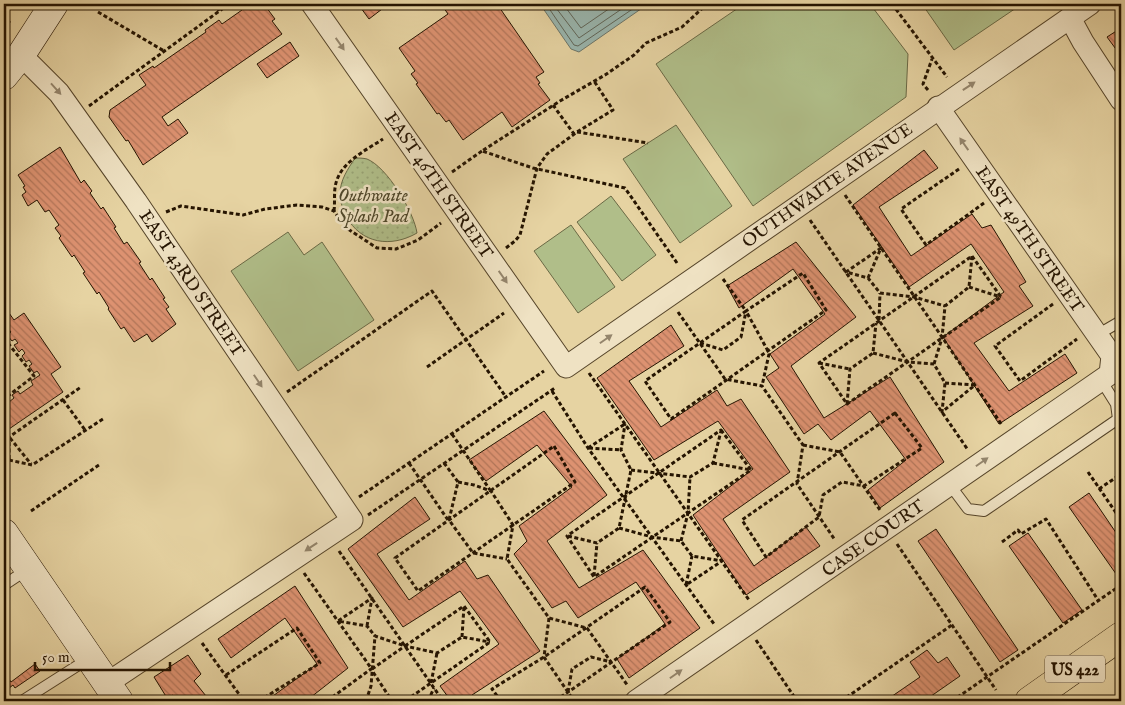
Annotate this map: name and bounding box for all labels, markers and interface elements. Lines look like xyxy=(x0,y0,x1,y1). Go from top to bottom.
one-way arrow xyxy=(335,37,345,51)
one-way arrow xyxy=(962,81,976,91)
one-way arrow xyxy=(50,83,61,96)
street label: EAST 46TH STREET xyxy=(379,108,497,264)
street label: OUTHWAITE AVENUE xyxy=(738,118,918,254)
one-way arrow xyxy=(959,137,969,151)
street label: EAST 49TH STREET xyxy=(969,162,1088,318)
park label: Outhwaite Splash Pad xyxy=(337,185,410,229)
street label: EAST 43RD STREET xyxy=(133,206,248,362)
one-way arrow xyxy=(498,270,508,284)
one-way arrow xyxy=(599,334,613,344)
one-way arrow xyxy=(253,374,263,388)
one-way arrow xyxy=(976,457,989,467)
street label: CASE COURT xyxy=(818,495,930,583)
one-way arrow xyxy=(305,542,318,552)
scale bar xyxy=(35,640,170,672)
text: 50 m xyxy=(42,648,70,667)
road number: US 422 xyxy=(1045,656,1105,682)
one-way arrow xyxy=(669,669,682,679)

